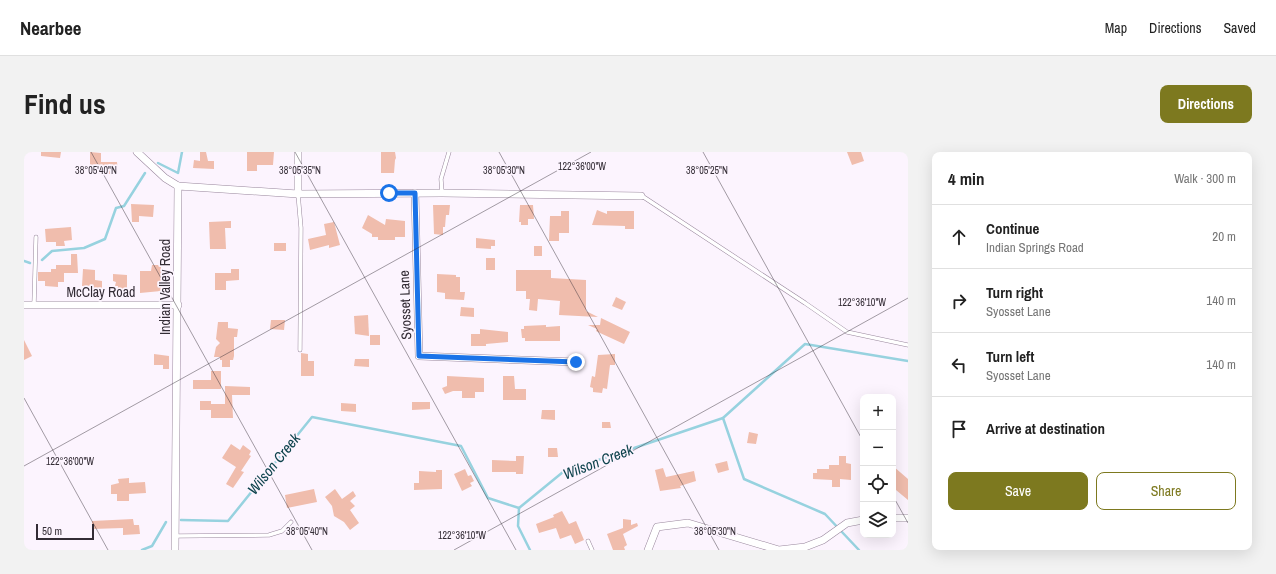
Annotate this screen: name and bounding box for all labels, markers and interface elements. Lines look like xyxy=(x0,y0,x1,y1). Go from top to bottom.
text: Nearbee xyxy=(20,15,81,41)
text: Map xyxy=(1105,19,1127,37)
text: Directions xyxy=(1149,19,1201,37)
text: Saved xyxy=(1223,19,1256,37)
text: Find us xyxy=(24,85,106,123)
button: Directions xyxy=(1160,85,1252,123)
text: 122°36'00"W xyxy=(558,160,606,173)
text: 38°05'40"N xyxy=(75,164,117,177)
text: 38°05'35"N xyxy=(279,164,321,177)
text: 38°05'30"N xyxy=(483,164,525,177)
text: 38°05'25"N xyxy=(686,164,728,177)
text: 4 min xyxy=(948,167,984,190)
text: Walk · 300 m xyxy=(1174,170,1236,187)
route start xyxy=(380,184,398,202)
text: Continue xyxy=(986,218,1039,239)
icon: ahead xyxy=(948,226,970,248)
text: 20 m xyxy=(1212,228,1236,245)
street label: Indian Valley Road xyxy=(156,239,174,335)
text: Indian Springs Road xyxy=(986,239,1084,256)
street label: Syosset Lane xyxy=(395,270,415,340)
text: Turn right xyxy=(986,282,1043,303)
street label: McClay Road xyxy=(67,283,135,301)
icon: right xyxy=(948,290,970,312)
text: 140 m xyxy=(1206,292,1236,309)
text: 122°36'10"W xyxy=(838,296,886,309)
text: Syosset Lane xyxy=(986,303,1051,320)
text: Turn left xyxy=(986,346,1034,367)
route end xyxy=(567,353,585,371)
icon: left xyxy=(948,354,970,376)
text: 140 m xyxy=(1206,356,1236,373)
text: Syosset Lane xyxy=(986,367,1051,384)
map controls xyxy=(860,394,896,538)
button: + xyxy=(860,394,896,430)
icon: arrive xyxy=(948,418,970,440)
text: Arrive at destination xyxy=(986,418,1105,439)
water label: Wilson Creek xyxy=(242,428,305,499)
button: − xyxy=(860,430,896,466)
water label: Wilson Creek xyxy=(560,438,637,485)
text: 122°36'00"W xyxy=(46,455,94,468)
button: locate xyxy=(860,466,896,502)
button: Save xyxy=(948,472,1088,510)
button: Share xyxy=(1096,472,1236,510)
button: layers xyxy=(860,502,896,538)
scale bar xyxy=(36,522,94,541)
text: 50 m xyxy=(42,524,62,538)
text: 38°05'40"N xyxy=(286,525,328,538)
text: 38°05'30"N xyxy=(694,525,736,538)
text: 122°36'10"W xyxy=(438,529,486,542)

